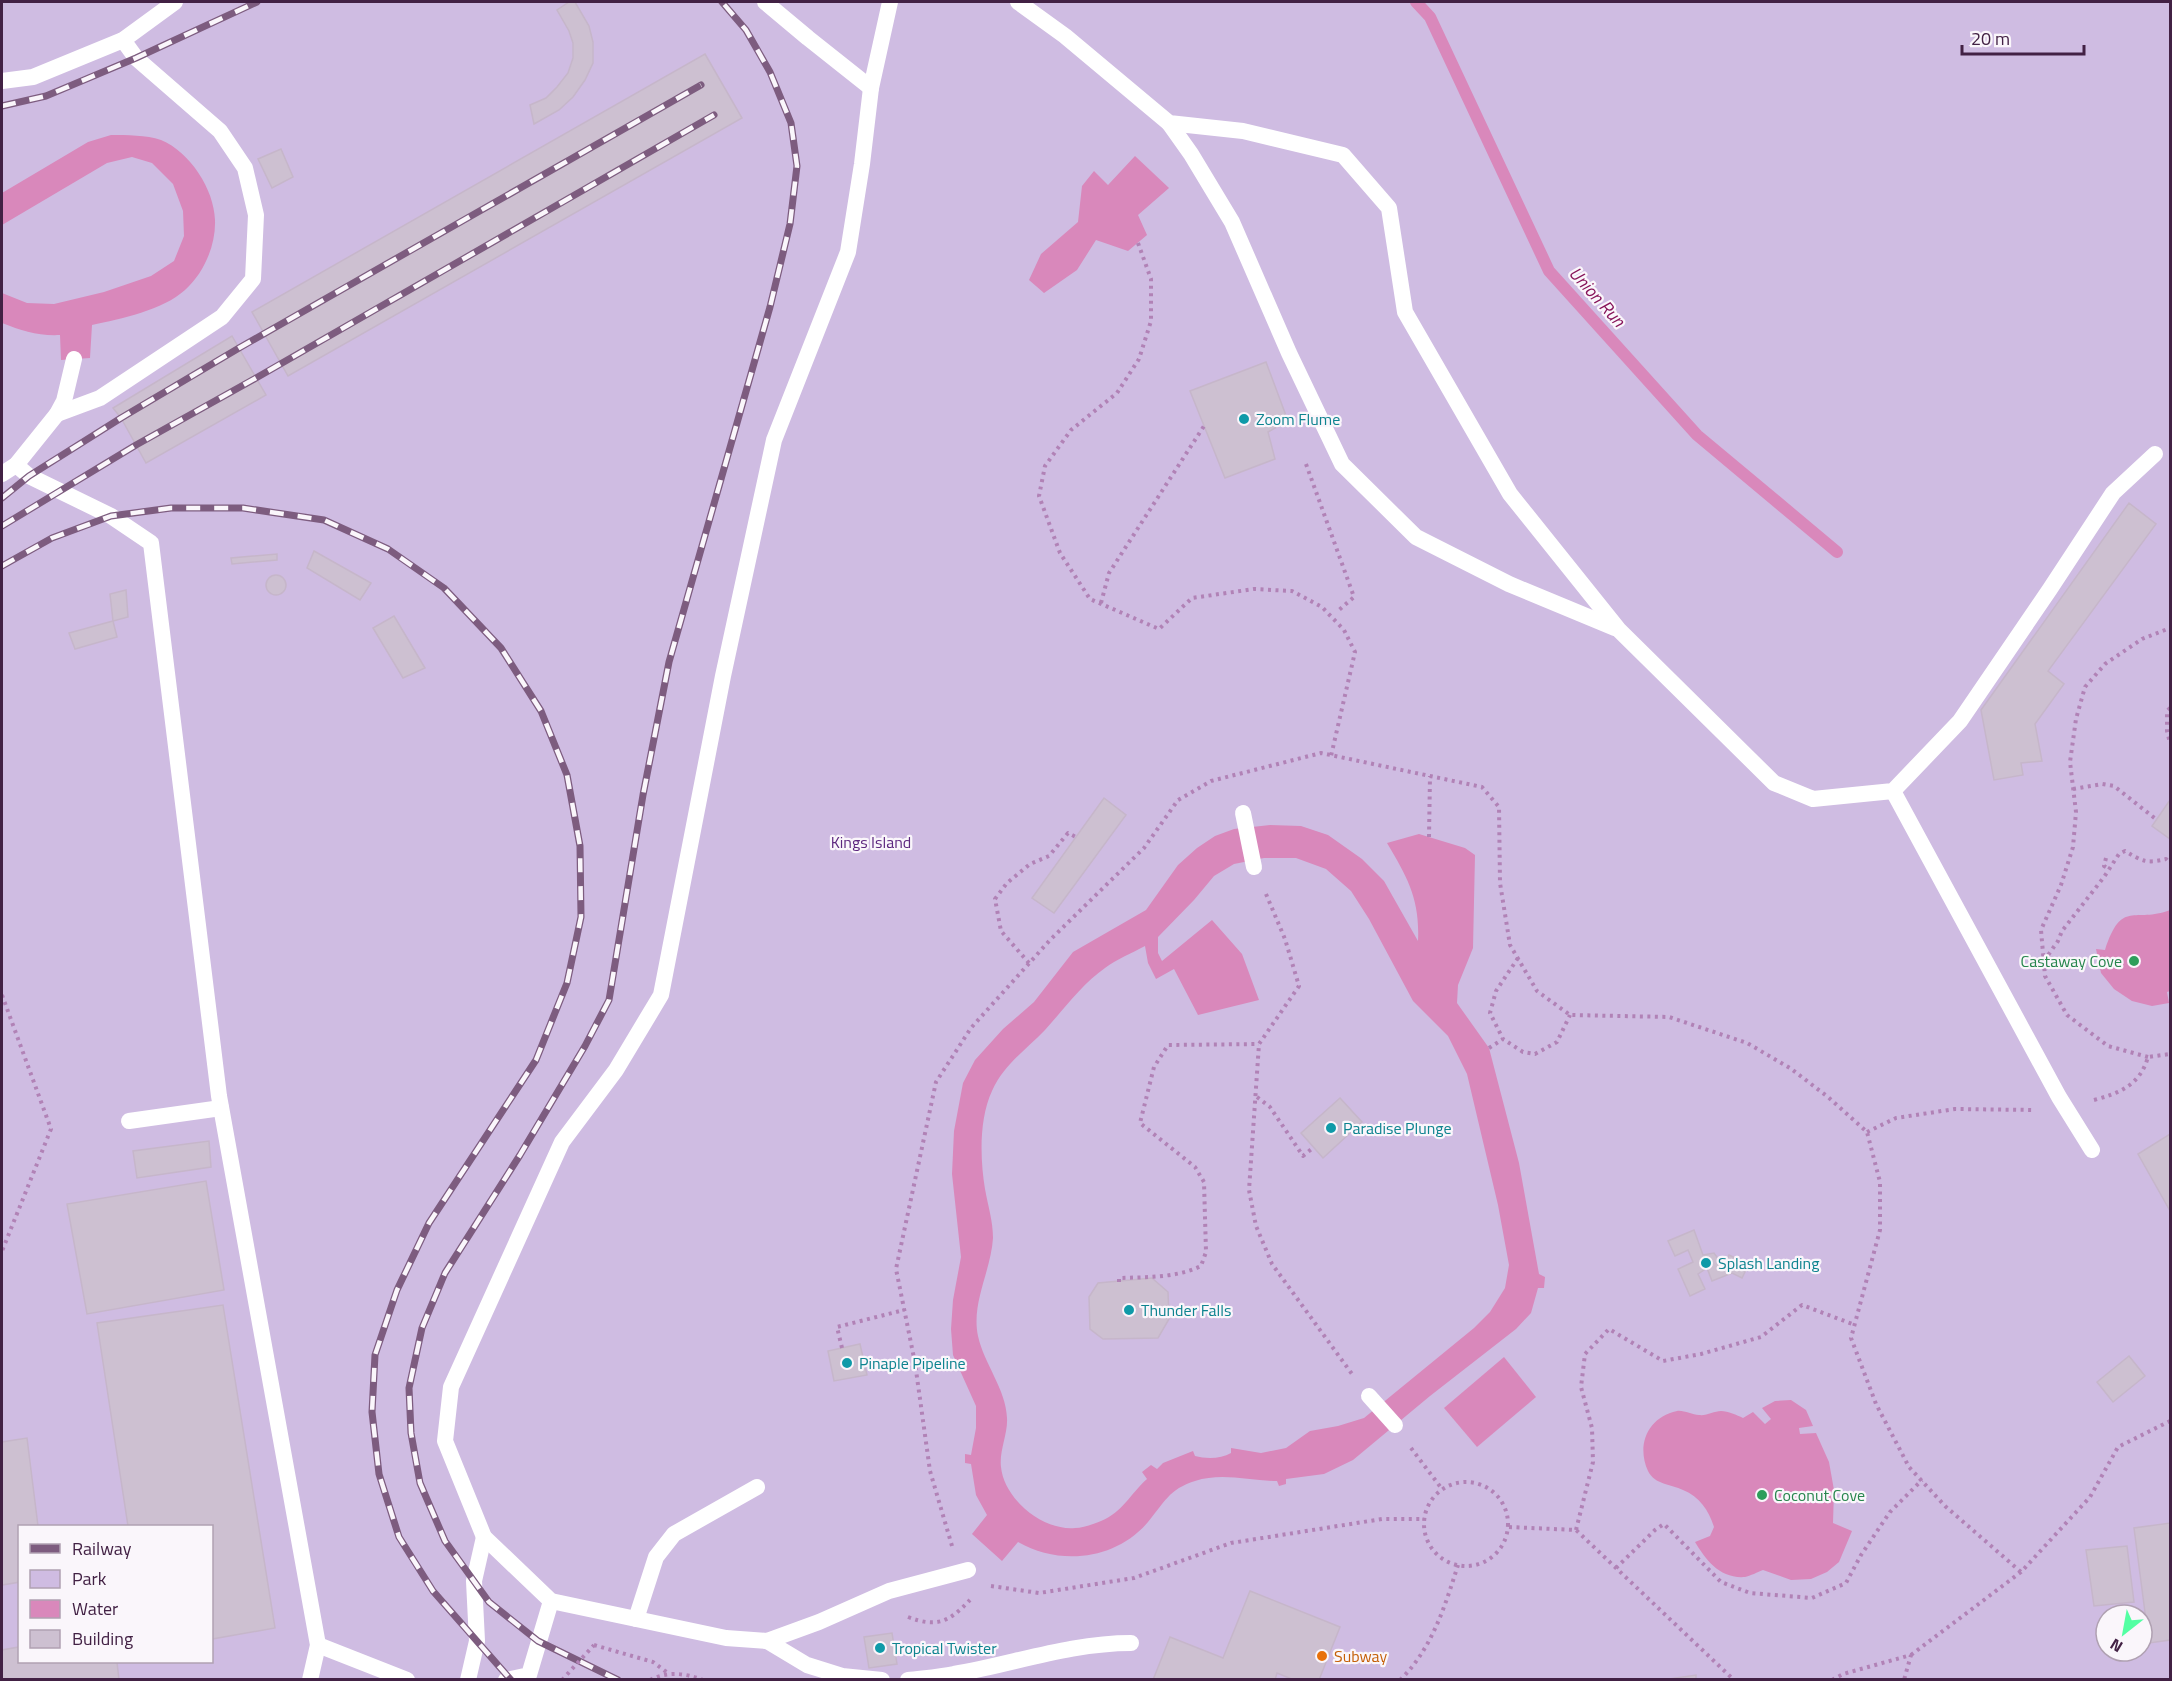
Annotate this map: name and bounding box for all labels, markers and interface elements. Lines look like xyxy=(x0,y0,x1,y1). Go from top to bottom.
scale bar xyxy=(1962,18,2084,56)
text: 20 m xyxy=(1971,25,2010,52)
water label: Union Run xyxy=(1563,260,1633,334)
place label: Zoom Flume xyxy=(1256,407,1340,431)
marker: Zoom Flume xyxy=(1237,412,1251,426)
park label: Kings Island xyxy=(831,830,911,854)
place label: Castaway Cove xyxy=(2020,949,2122,973)
marker: Castaway Cove xyxy=(2127,954,2141,968)
place label: Paradise Plunge xyxy=(1343,1116,1452,1140)
marker: Paradise Plunge xyxy=(1324,1121,1338,1135)
place label: Splash Landing xyxy=(1718,1251,1819,1275)
marker: Splash Landing xyxy=(1699,1256,1713,1270)
place label: Thunder Falls xyxy=(1141,1298,1231,1322)
marker: Thunder Falls xyxy=(1122,1303,1136,1317)
place label: Pinaple Pipeline xyxy=(859,1351,966,1375)
marker: Pinaple Pipeline xyxy=(840,1356,854,1370)
place label: Coconut Cove xyxy=(1774,1483,1865,1507)
marker: Coconut Cove xyxy=(1755,1488,1769,1502)
legend xyxy=(18,1525,213,1663)
text: Railway xyxy=(72,1535,132,1562)
text: Park xyxy=(72,1565,107,1592)
text: Water xyxy=(72,1595,118,1622)
north arrow xyxy=(2094,1603,2154,1663)
text: Building xyxy=(72,1625,133,1652)
text: N xyxy=(2105,1633,2127,1659)
place label: Tropical Twister xyxy=(892,1636,997,1660)
marker: Tropical Twister xyxy=(873,1641,887,1655)
place label: Subway xyxy=(1334,1644,1388,1668)
marker: Subway xyxy=(1315,1649,1329,1663)

